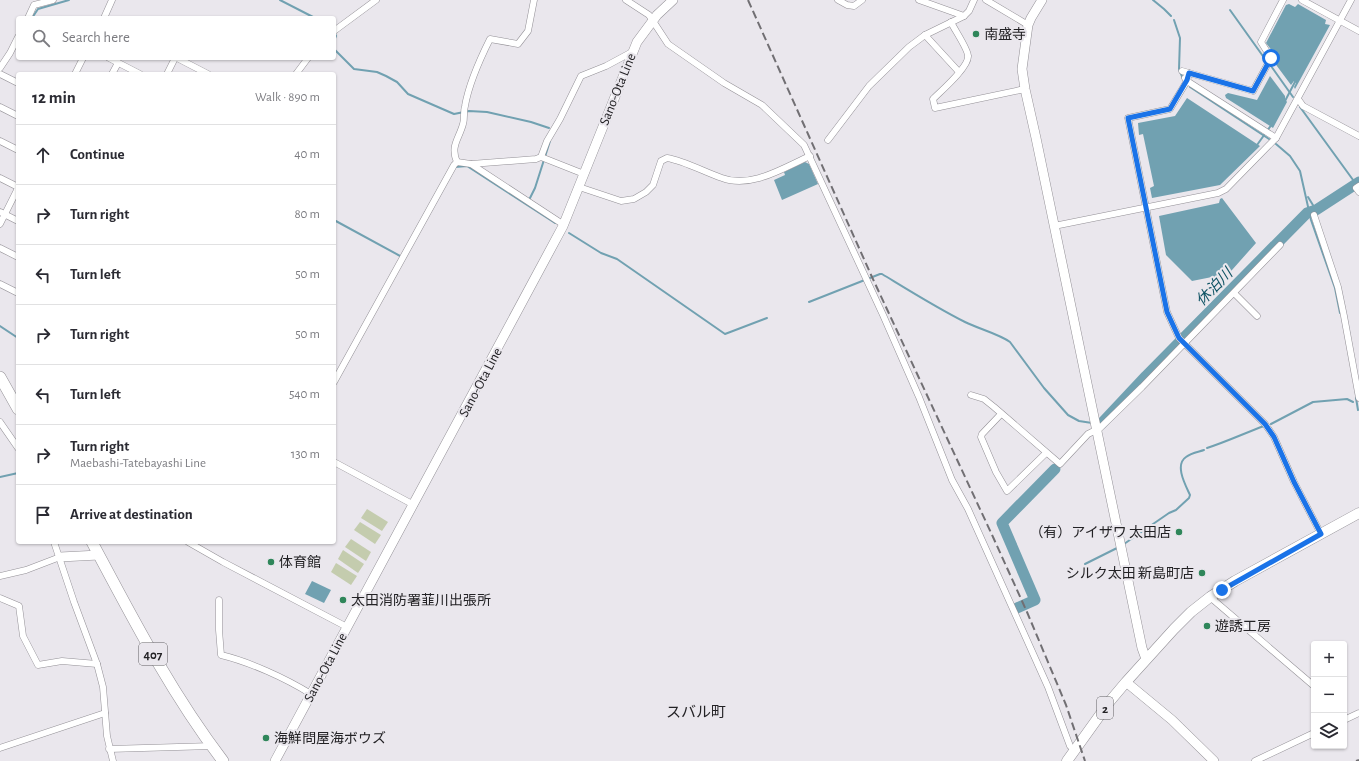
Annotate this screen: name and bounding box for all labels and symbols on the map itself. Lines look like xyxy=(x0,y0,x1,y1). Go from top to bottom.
place label: 南盛寺 xyxy=(984,26,1026,42)
marker: 南盛寺 xyxy=(971,29,981,39)
route start xyxy=(1262,49,1280,67)
street label: Sano-Ota Line xyxy=(597,51,639,127)
water label: 休泊川 xyxy=(1193,264,1237,309)
street label: Sano-Ota Line xyxy=(457,346,505,419)
place label: （有）アイザワ 太田店 xyxy=(1029,525,1171,540)
marker: （有）アイザワ 太田店 xyxy=(1174,527,1184,537)
place label: 体育館 xyxy=(279,555,321,570)
marker: 体育館 xyxy=(266,557,276,567)
place label: シルク太田 新島町店 xyxy=(1066,566,1194,581)
marker: シルク太田 新島町店 xyxy=(1197,568,1207,578)
route end xyxy=(1213,581,1231,599)
place label: 太田消防署韮川出張所 xyxy=(351,593,491,608)
marker: 太田消防署韮川出張所 xyxy=(338,595,348,605)
place label: 遊誘工房 xyxy=(1215,618,1271,634)
marker: 遊誘工房 xyxy=(1202,621,1212,631)
street label: Sano-Ota Line xyxy=(302,631,350,704)
road number: 407 xyxy=(139,643,167,665)
road number: 2 xyxy=(1097,697,1113,719)
district label: スバル町 xyxy=(666,704,726,720)
place label: 海鮮問屋海ボウズ xyxy=(274,730,386,746)
marker: 海鮮問屋海ボウズ xyxy=(261,733,271,743)

